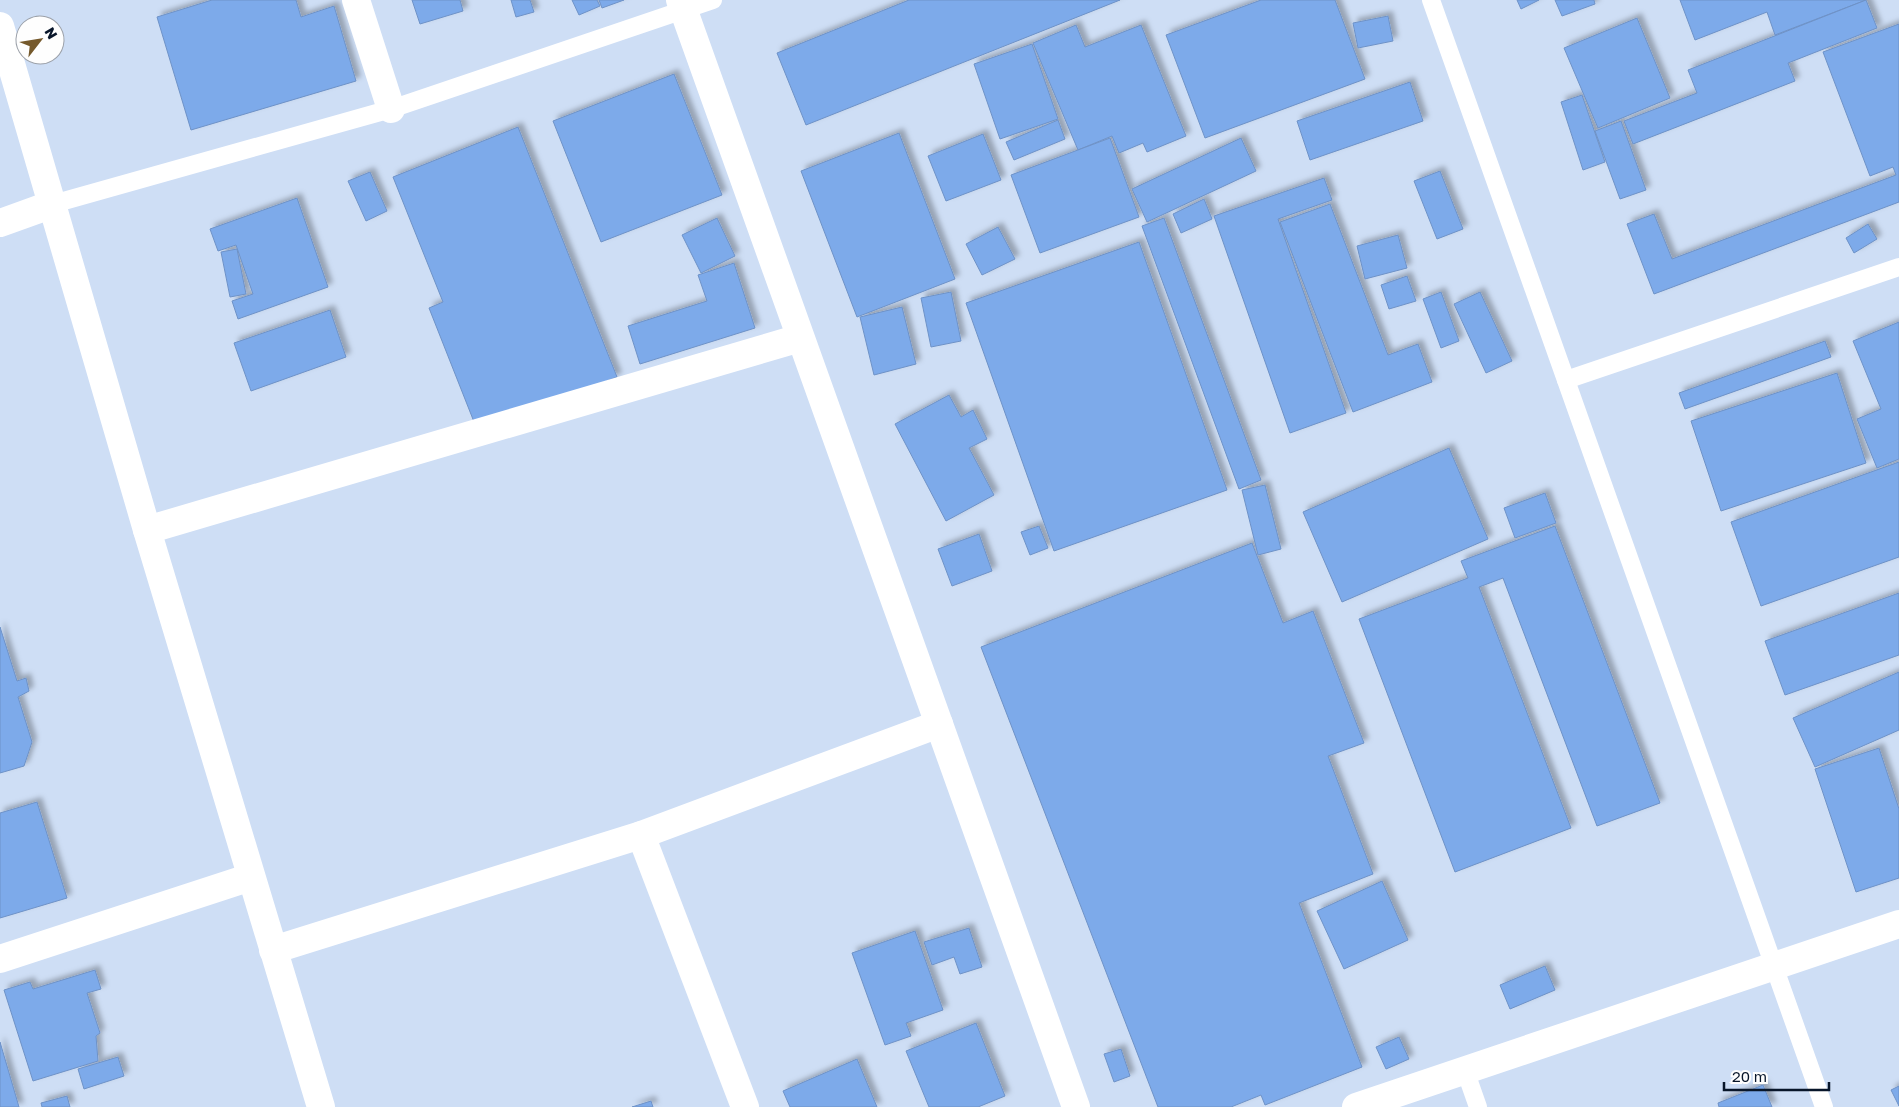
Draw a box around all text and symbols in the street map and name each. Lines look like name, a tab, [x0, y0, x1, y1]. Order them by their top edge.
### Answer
north arrow	[15, 15, 65, 65]
text: N	[42, 24, 62, 42]
scale bar	[1724, 1060, 1829, 1092]
text: 20 m	[1732, 1067, 1767, 1085]

